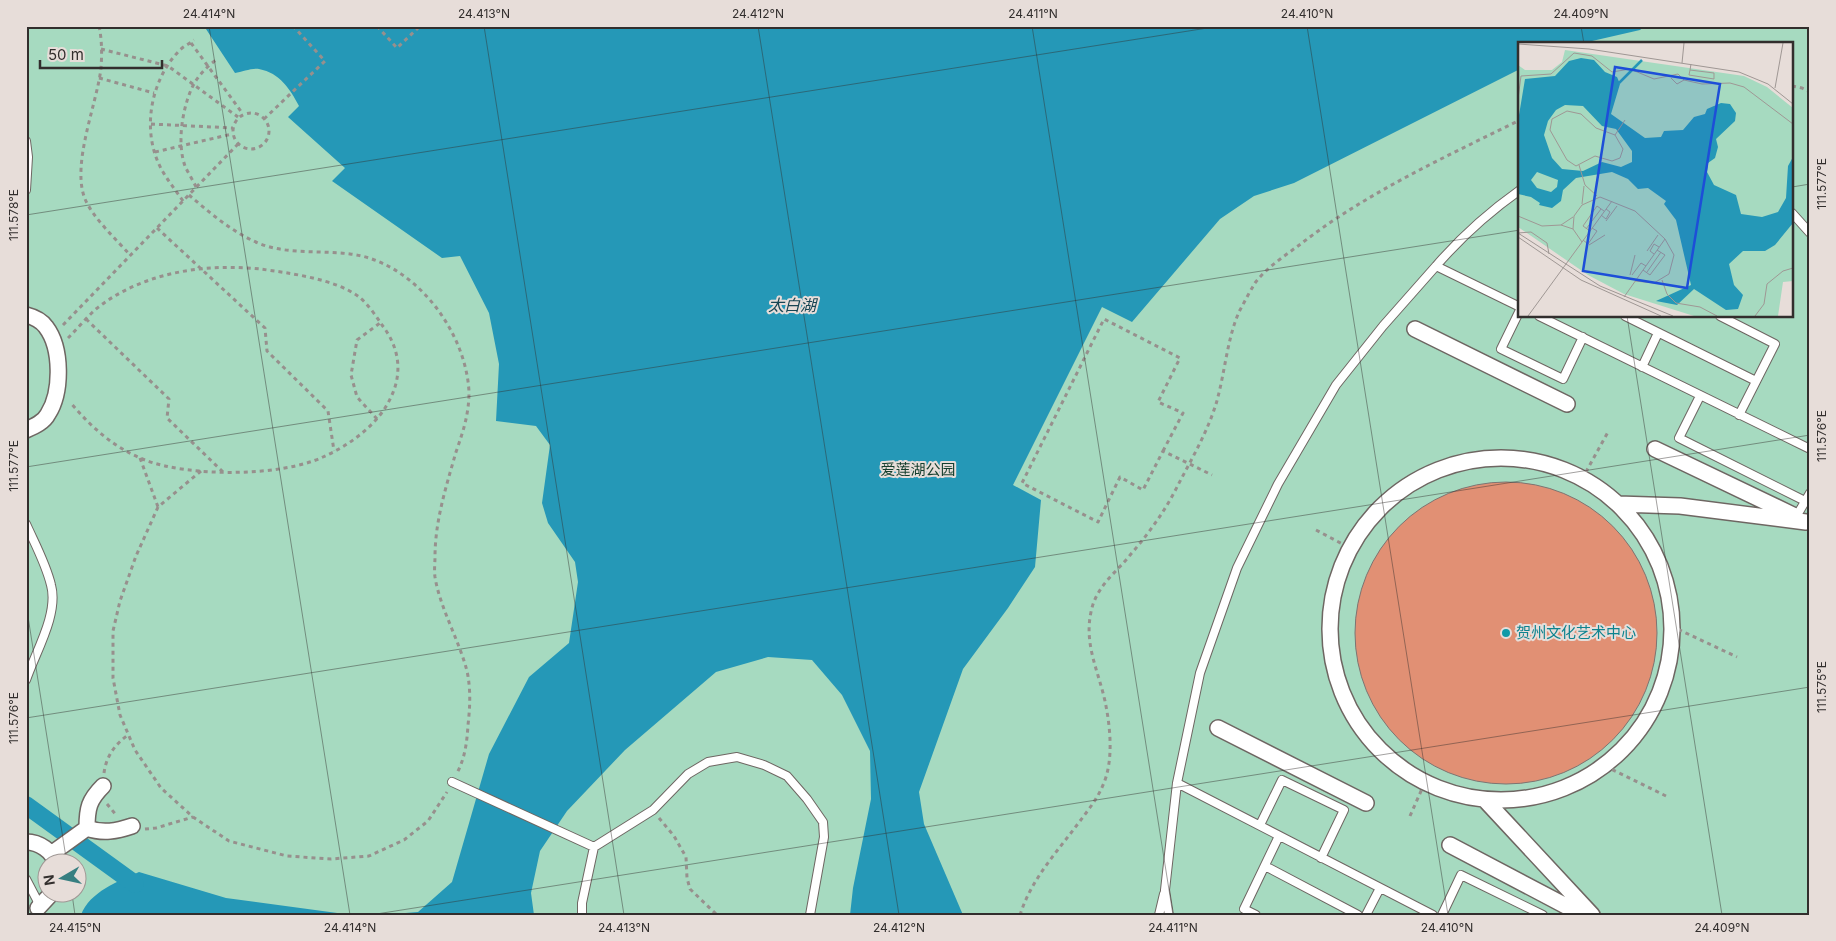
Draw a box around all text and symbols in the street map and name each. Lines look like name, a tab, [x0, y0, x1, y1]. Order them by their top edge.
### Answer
text: 24.414°N	[183, 6, 235, 21]
text: 24.413°N	[458, 6, 510, 21]
text: 24.412°N	[732, 6, 784, 21]
text: 24.411°N	[1008, 6, 1058, 21]
text: 24.410°N	[1281, 6, 1333, 21]
text: 24.409°N	[1553, 6, 1609, 21]
scale bar	[40, 38, 162, 70]
inset map	[1518, 42, 1794, 318]
text: 50 m	[48, 45, 84, 64]
text: 111.577°E	[1814, 158, 1829, 210]
text: 111.578°E	[6, 189, 21, 241]
water label: 太白湖	[768, 295, 819, 315]
text: 111.576°E	[1814, 410, 1829, 462]
text: 111.577°E	[6, 440, 21, 492]
park label: 爱莲湖公园	[880, 460, 956, 479]
place label: 贺州文化艺术中心	[1516, 623, 1636, 642]
marker: 贺州文化艺术中心	[1500, 627, 1512, 639]
text: 111.575°E	[1814, 661, 1829, 713]
text: 111.576°E	[6, 692, 21, 744]
north arrow	[38, 854, 88, 904]
text: N	[39, 874, 58, 887]
text: 24.415°N	[49, 920, 101, 935]
text: 24.414°N	[324, 920, 376, 935]
text: 24.413°N	[598, 920, 650, 935]
text: 24.412°N	[873, 920, 925, 935]
text: 24.411°N	[1148, 920, 1198, 935]
text: 24.410°N	[1421, 920, 1473, 935]
text: 24.409°N	[1694, 920, 1750, 935]

